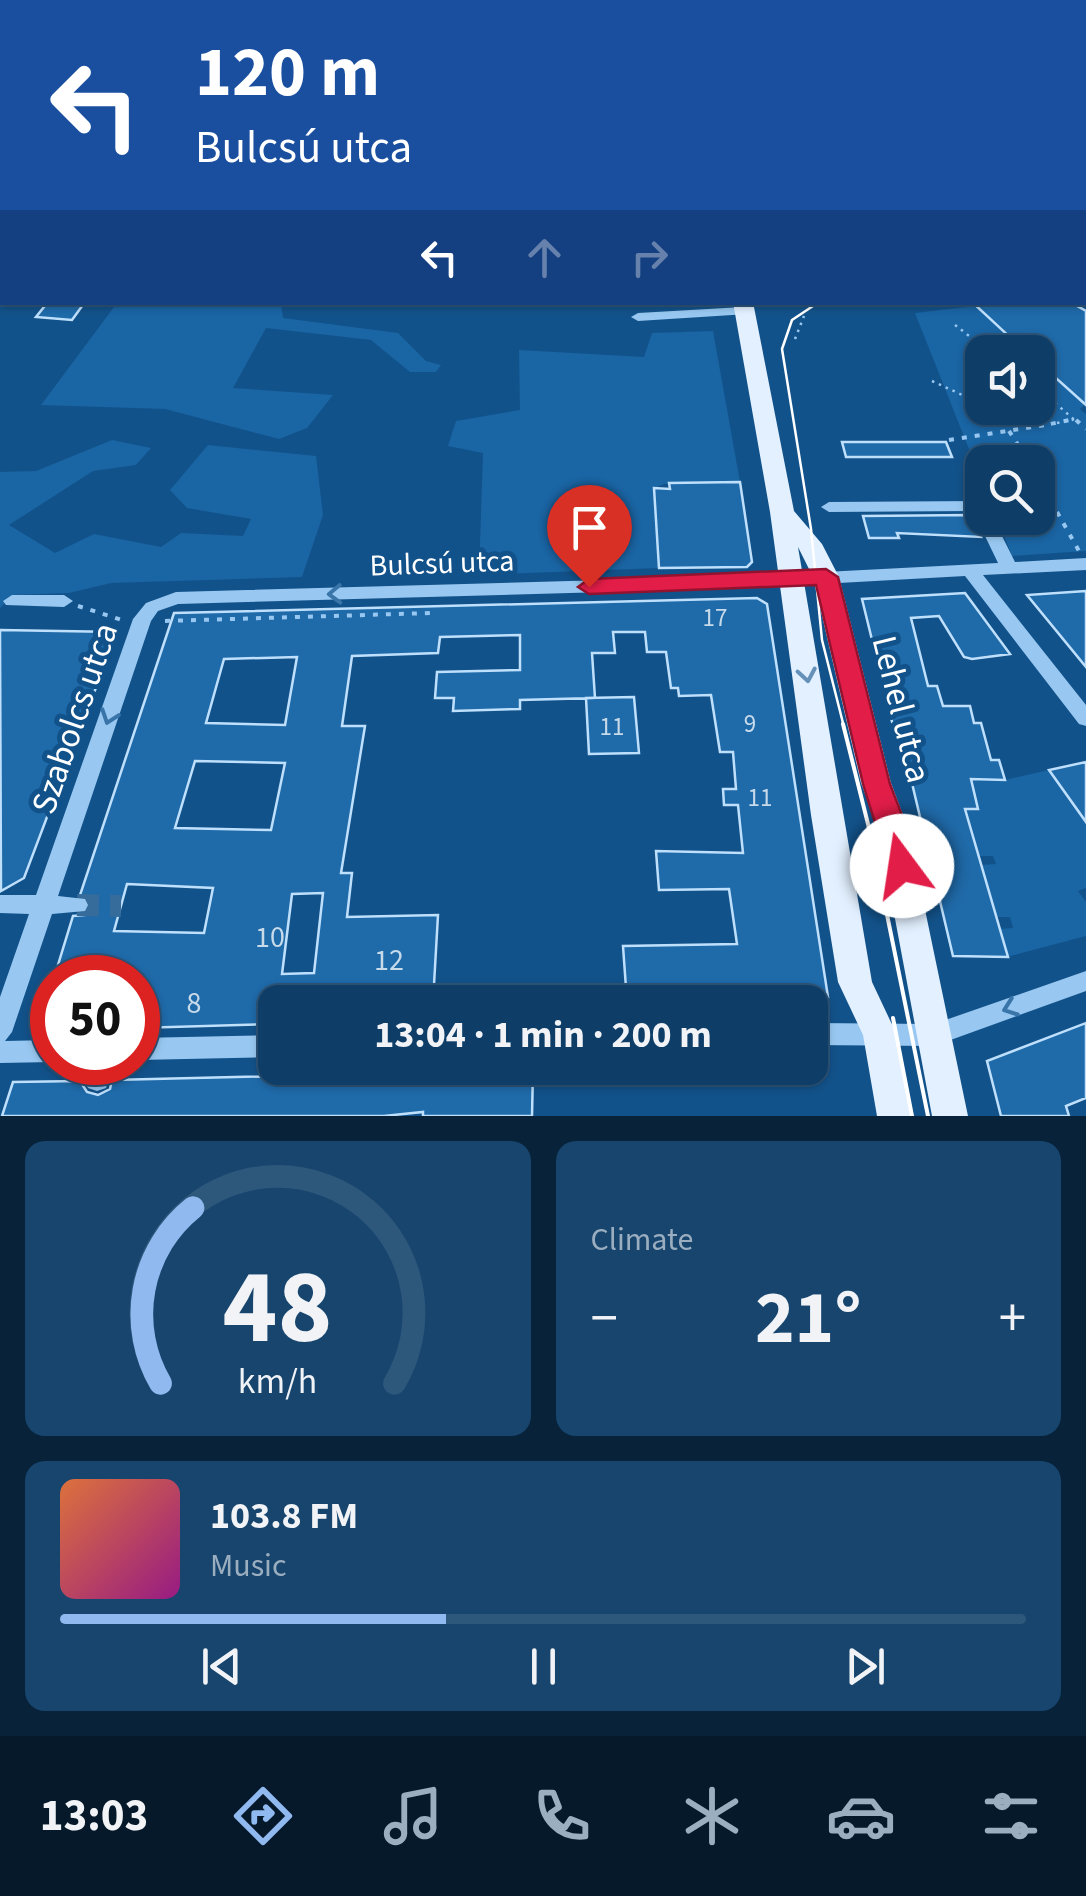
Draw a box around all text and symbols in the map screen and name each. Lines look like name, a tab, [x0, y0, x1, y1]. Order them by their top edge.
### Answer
text: 120 m	[195, 23, 380, 123]
icon: left	[30, 40, 160, 170]
text: Bulcsú utca	[195, 116, 412, 180]
icon: left	[412, 230, 467, 285]
icon: ahead	[517, 230, 572, 285]
icon: right	[622, 230, 677, 285]
map controls	[965, 335, 1055, 535]
button: sound	[965, 335, 1055, 425]
button: search	[965, 445, 1055, 535]
pin	[547, 485, 632, 588]
icon: arrive	[562, 500, 617, 555]
street label: Bulcsú utca	[369, 539, 515, 588]
one-way arrow	[326, 583, 342, 604]
house number: 17	[703, 600, 727, 636]
street label: Szabolcs utca	[19, 616, 131, 821]
street label: Lehel utca	[859, 630, 943, 788]
one-way arrow	[796, 667, 817, 683]
house number: 9	[744, 706, 756, 742]
one-way arrow	[100, 708, 120, 725]
house number: 11	[600, 709, 624, 745]
house number: 11	[748, 780, 772, 816]
position arrow	[850, 814, 954, 918]
house number: 10	[255, 916, 285, 959]
house number: 12	[374, 939, 404, 982]
speed limit sign: 50	[30, 955, 160, 1085]
house number: 8	[187, 982, 201, 1025]
one-way arrow	[1002, 996, 1020, 1016]
text: 13:04 · 1 min · 200 m	[374, 1008, 712, 1062]
text: Climate	[591, 1217, 693, 1263]
text: 48	[223, 1235, 333, 1383]
text: 21°	[755, 1265, 862, 1372]
text: −	[591, 1280, 618, 1358]
text: +	[999, 1280, 1026, 1358]
text: km/h	[238, 1356, 317, 1407]
text: 103.8 FM	[210, 1489, 358, 1543]
text: Music	[210, 1543, 287, 1589]
icon: previous	[194, 1639, 249, 1694]
icon: pause	[516, 1639, 571, 1694]
icon: next	[838, 1639, 893, 1694]
icon: directions	[228, 1781, 298, 1851]
icon: music	[378, 1781, 448, 1851]
icon: phone	[527, 1781, 597, 1851]
icon: climate	[677, 1781, 747, 1851]
icon: car	[826, 1781, 896, 1851]
icon: filters	[976, 1781, 1046, 1851]
text: 13:03	[40, 1784, 148, 1848]

